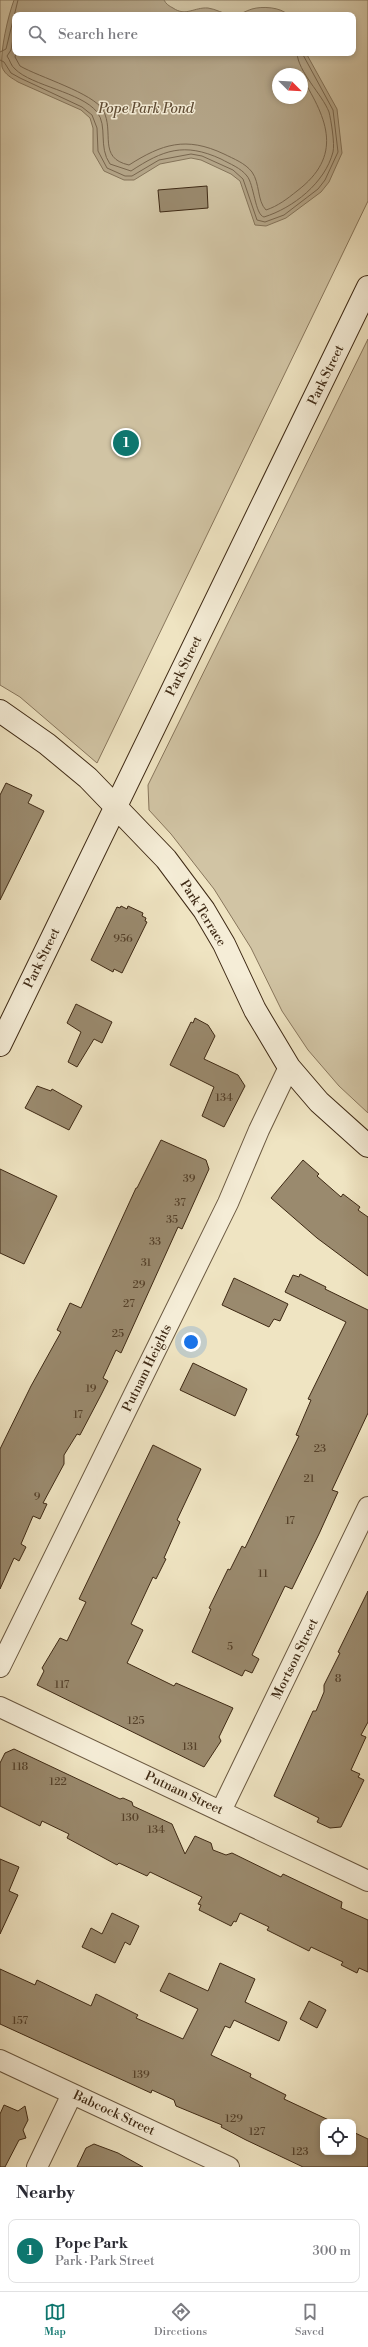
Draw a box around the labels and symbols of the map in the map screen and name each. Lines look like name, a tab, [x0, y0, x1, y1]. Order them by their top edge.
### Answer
north arrow	[272, 68, 308, 104]
water label: Pope Park Pond	[97, 100, 195, 118]
street label: Park Street	[305, 342, 348, 408]
pin: 1	[113, 428, 139, 458]
street label: Park Street	[163, 633, 206, 699]
street label: Park Terrace	[176, 877, 230, 950]
street label: Park Street	[21, 925, 64, 991]
house number: 956	[113, 932, 133, 946]
house number: 134	[215, 1091, 233, 1105]
house number: 39	[183, 1172, 196, 1186]
house number: 37	[174, 1196, 186, 1210]
house number: 35	[166, 1213, 178, 1227]
house number: 33	[149, 1235, 161, 1249]
house number: 31	[141, 1256, 152, 1270]
house number: 29	[133, 1278, 146, 1292]
house number: 27	[123, 1297, 135, 1311]
street label: Putnam Heights	[119, 1321, 175, 1414]
house number: 25	[112, 1327, 124, 1341]
your location	[181, 1332, 201, 1352]
house number: 19	[85, 1382, 97, 1396]
house number: 17	[73, 1408, 83, 1422]
house number: 23	[314, 1442, 326, 1456]
house number: 21	[303, 1472, 315, 1486]
house number: 9	[34, 1490, 41, 1504]
house number: 17	[285, 1514, 295, 1528]
house number: 11	[258, 1567, 268, 1581]
street label: Mortson Street	[268, 1616, 322, 1702]
house number: 5	[227, 1640, 233, 1654]
house number: 8	[335, 1672, 342, 1686]
house number: 117	[55, 1678, 70, 1692]
house number: 125	[127, 1714, 145, 1728]
house number: 131	[182, 1740, 198, 1754]
house number: 118	[12, 1760, 28, 1774]
street label: Putnam Street	[142, 1768, 226, 1818]
house number: 122	[49, 1775, 67, 1789]
house number: 130	[121, 1811, 139, 1825]
house number: 134	[147, 1823, 165, 1837]
house number: 157	[12, 2014, 28, 2028]
house number: 139	[132, 2068, 150, 2082]
street label: Babcock Street	[70, 2087, 158, 2139]
house number: 129	[225, 2112, 243, 2126]
house number: 127	[249, 2125, 266, 2139]
house number: 123	[291, 2145, 309, 2159]

